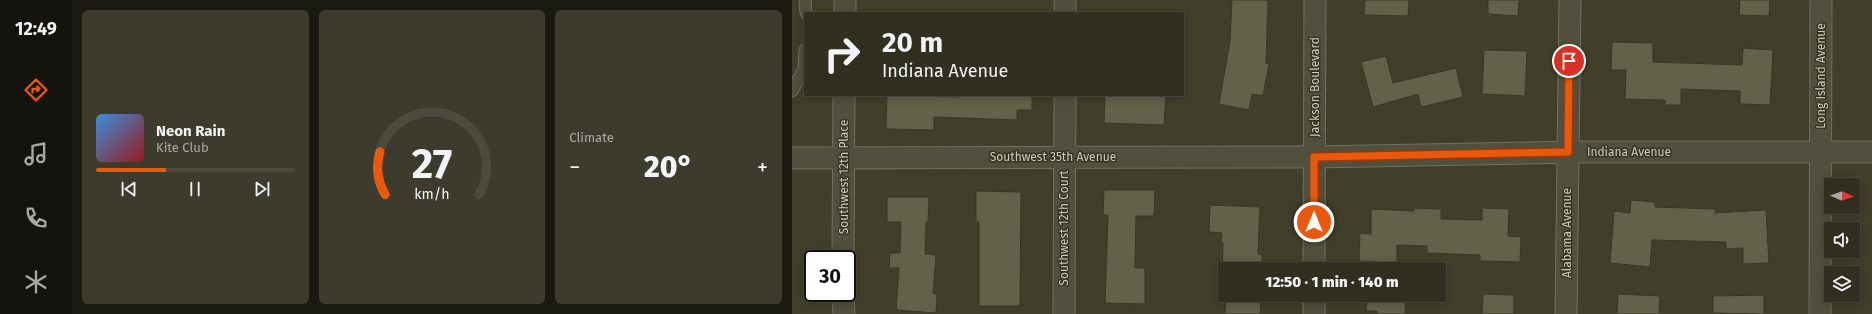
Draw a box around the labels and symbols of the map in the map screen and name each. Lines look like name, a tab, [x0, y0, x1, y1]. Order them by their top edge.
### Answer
street label: Long Island Avenue	[1814, 23, 1828, 129]
street label: Jackson Boulevard	[1308, 37, 1322, 137]
pin	[1552, 44, 1586, 78]
street label: Southwest 12th Place	[837, 120, 851, 234]
street label: Indiana Avenue	[1587, 145, 1671, 159]
street label: Southwest 35th Avenue	[990, 150, 1116, 164]
street label: Southwest 12th Court	[1057, 170, 1071, 286]
north arrow	[1824, 178, 1860, 214]
street label: Alabama Avenue	[1560, 188, 1574, 278]
position arrow	[1293, 201, 1335, 243]
speed limit sign: 30	[804, 250, 856, 302]

